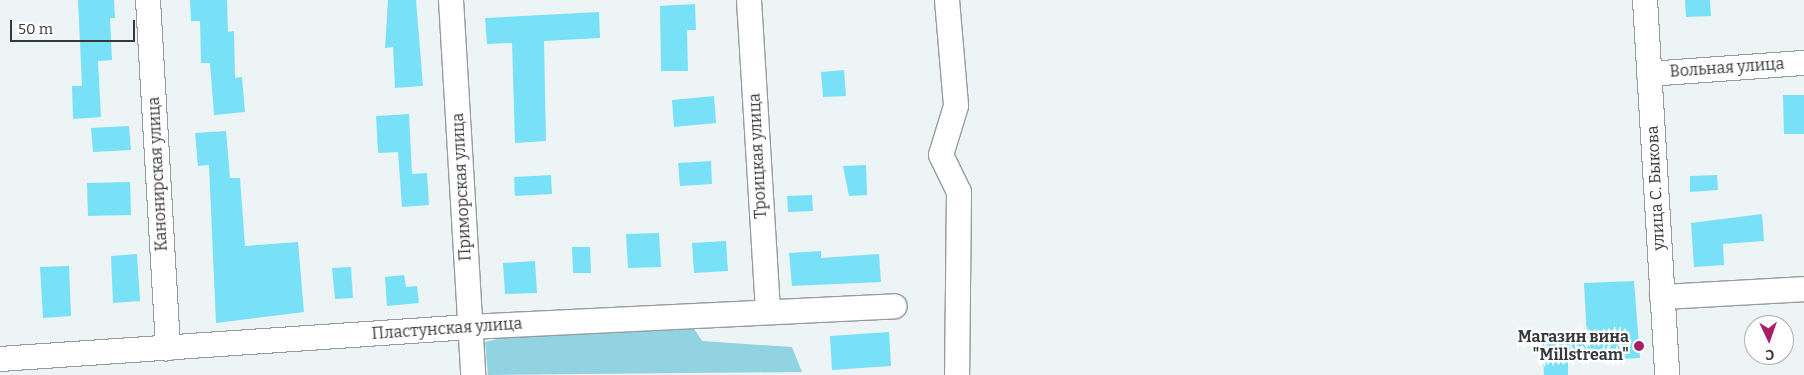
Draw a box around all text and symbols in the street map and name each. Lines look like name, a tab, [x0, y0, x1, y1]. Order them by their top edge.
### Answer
scale bar	[12, 10, 138, 42]
text: 50 m	[18, 20, 53, 38]
street label: Вольная улица	[1669, 54, 1785, 82]
street label: Троицкая улица	[745, 93, 771, 219]
street label: Канонирская улица	[144, 96, 172, 252]
street label: Приморская улица	[449, 112, 475, 262]
street label: улица С. Быкова	[1643, 125, 1669, 251]
street label: Пластунская улица	[371, 314, 523, 344]
north arrow	[1744, 315, 1794, 365]
place label: Магазин вина "Millstream"	[1518, 327, 1629, 365]
marker: Магазин вина "Millstream"	[1633, 340, 1645, 352]
text: С	[1765, 346, 1775, 363]

